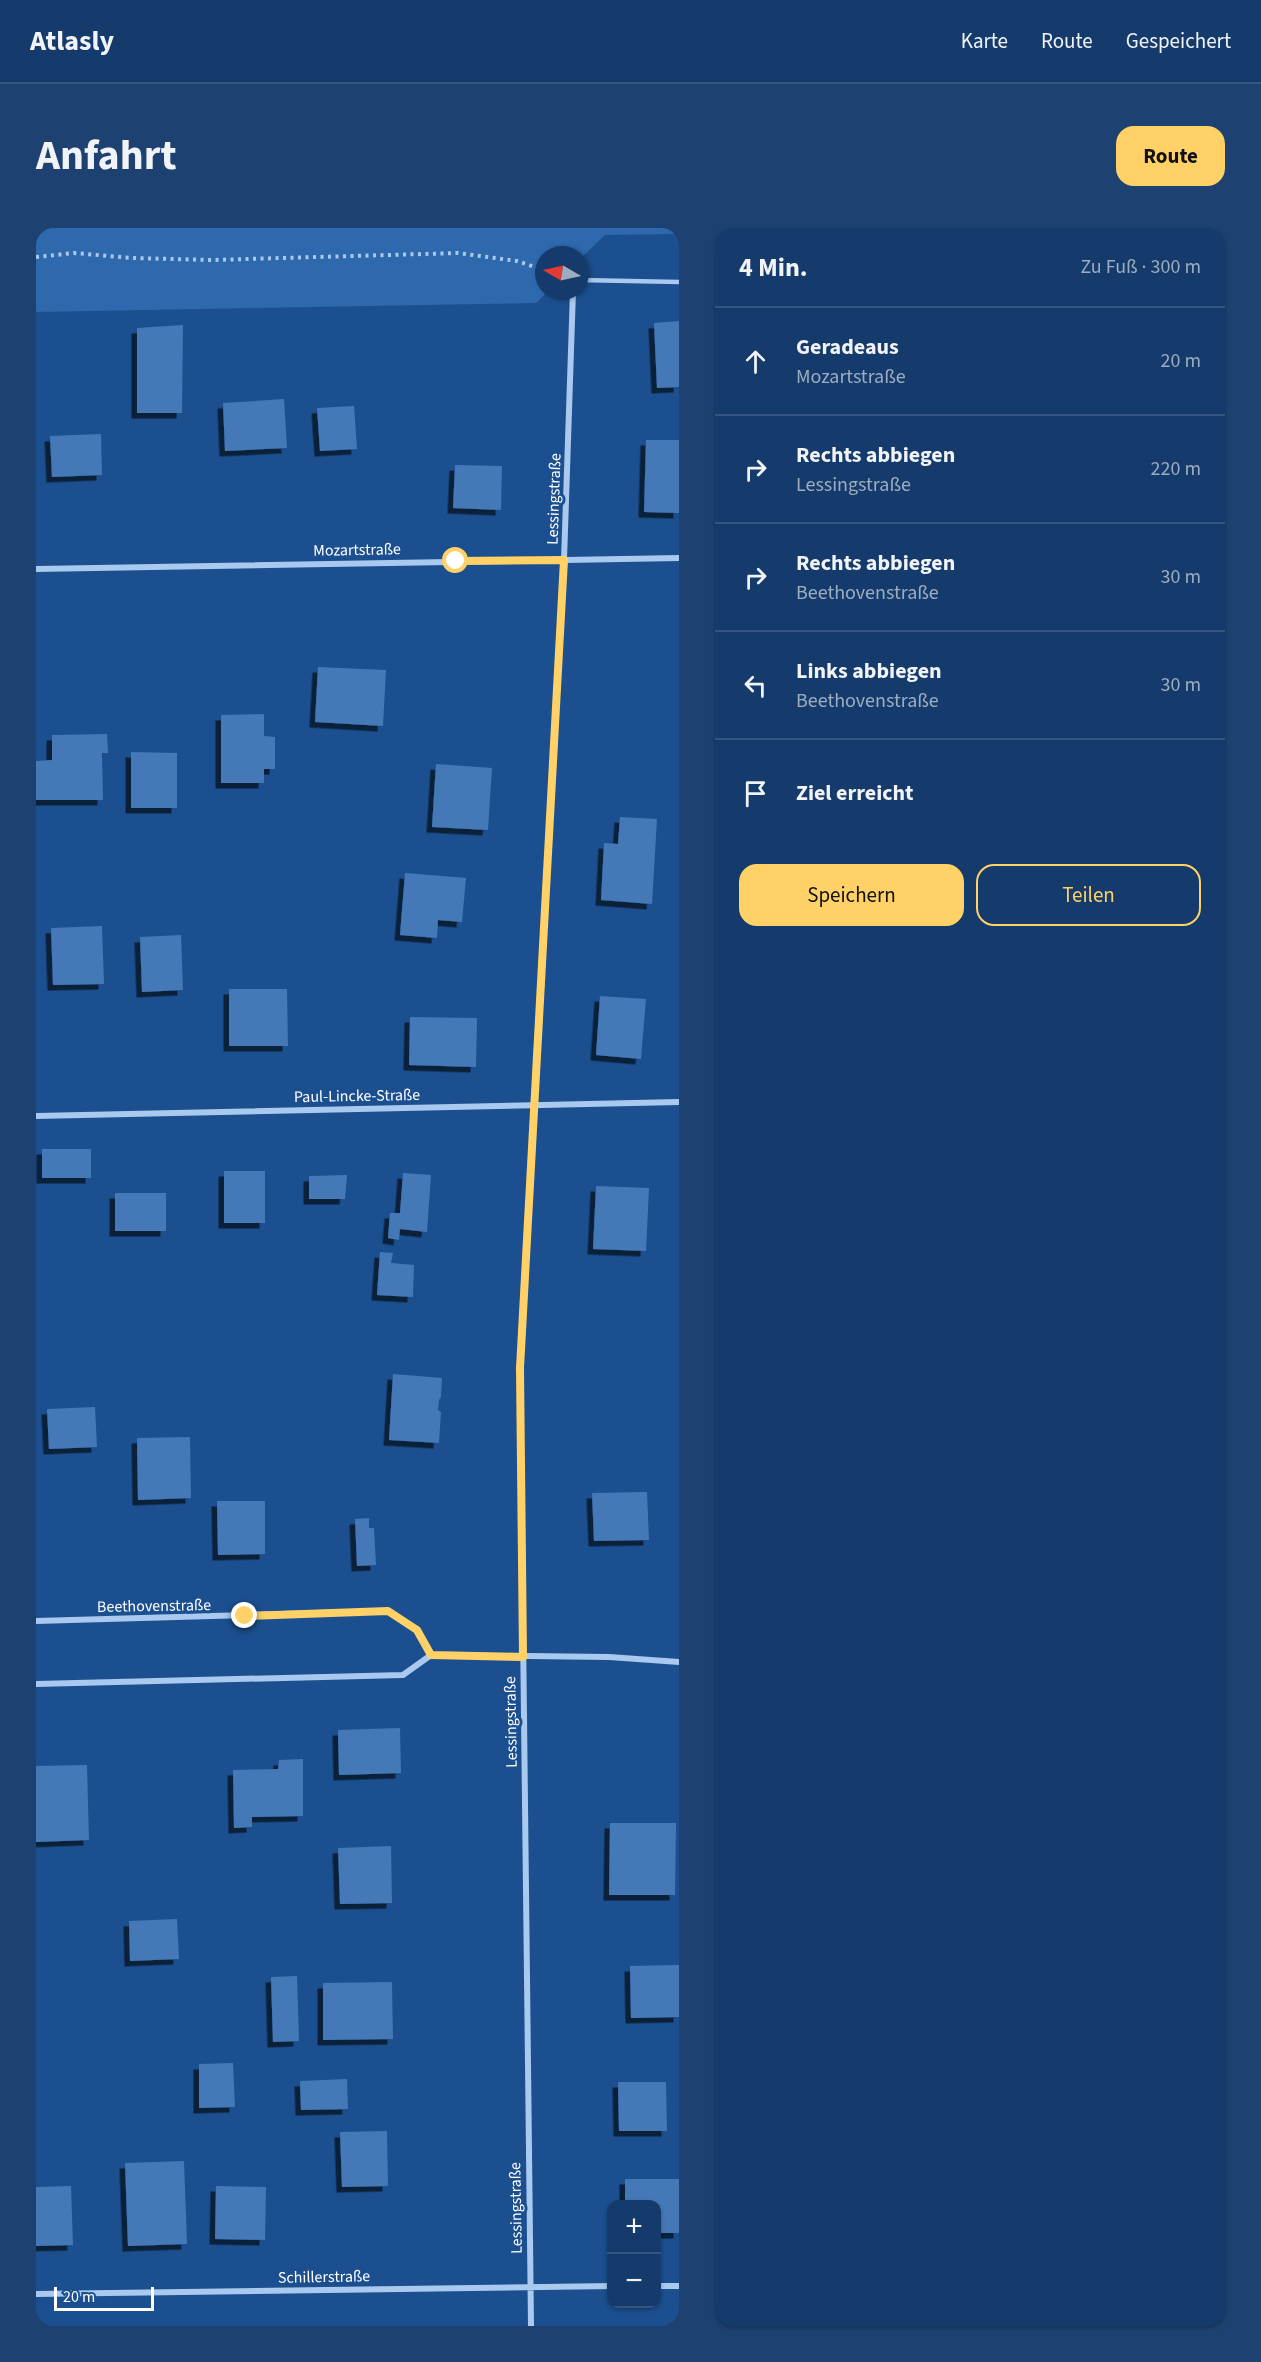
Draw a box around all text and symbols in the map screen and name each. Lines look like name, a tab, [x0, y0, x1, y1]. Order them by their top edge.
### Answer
text: Atlasly	[30, 21, 114, 61]
text: Karte	[961, 26, 1008, 56]
text: Route	[1041, 26, 1093, 56]
text: Gespeichert	[1126, 26, 1231, 56]
text: Anfahrt	[36, 126, 177, 186]
button: Route	[1116, 126, 1225, 186]
north arrow	[535, 246, 589, 300]
text: 4 Min.	[739, 249, 808, 286]
text: Zu Fuß · 300 m	[1080, 253, 1201, 281]
text: Geradeaus	[796, 331, 899, 363]
icon: ahead	[739, 345, 772, 378]
text: 20 m	[1161, 347, 1201, 375]
text: Mozartstraße	[796, 363, 906, 391]
text: Rechts abbiegen	[796, 439, 955, 471]
street label: Lessingstraße	[541, 453, 567, 545]
icon: right	[739, 453, 772, 486]
text: 220 m	[1151, 455, 1201, 483]
text: Lessingstraße	[796, 471, 911, 499]
street label: Mozartstraße	[313, 538, 401, 562]
route start	[442, 547, 468, 573]
text: Rechts abbiegen	[796, 547, 955, 579]
icon: right	[739, 561, 772, 594]
text: 30 m	[1161, 563, 1201, 591]
text: Beethovenstraße	[796, 579, 939, 607]
text: Links abbiegen	[796, 655, 942, 687]
icon: left	[739, 669, 772, 702]
text: 30 m	[1161, 671, 1201, 699]
text: Beethovenstraße	[796, 687, 939, 715]
icon: arrive	[739, 777, 772, 810]
text: Ziel erreicht	[796, 777, 914, 809]
button: Speichern	[739, 864, 964, 926]
button: Teilen	[976, 864, 1201, 926]
street label: Paul-Lincke-Straße	[294, 1084, 420, 1108]
street label: Beethovenstraße	[97, 1594, 211, 1618]
route end	[231, 1602, 257, 1628]
street label: Lessingstraße	[499, 1676, 523, 1768]
street label: Lessingstraße	[504, 2162, 528, 2254]
map controls	[607, 2200, 661, 2308]
button: +	[607, 2200, 661, 2254]
button: −	[607, 2254, 661, 2308]
street label: Schillerstraße	[278, 2265, 370, 2289]
scale bar	[54, 2284, 154, 2312]
text: 20 m	[63, 2286, 95, 2308]

